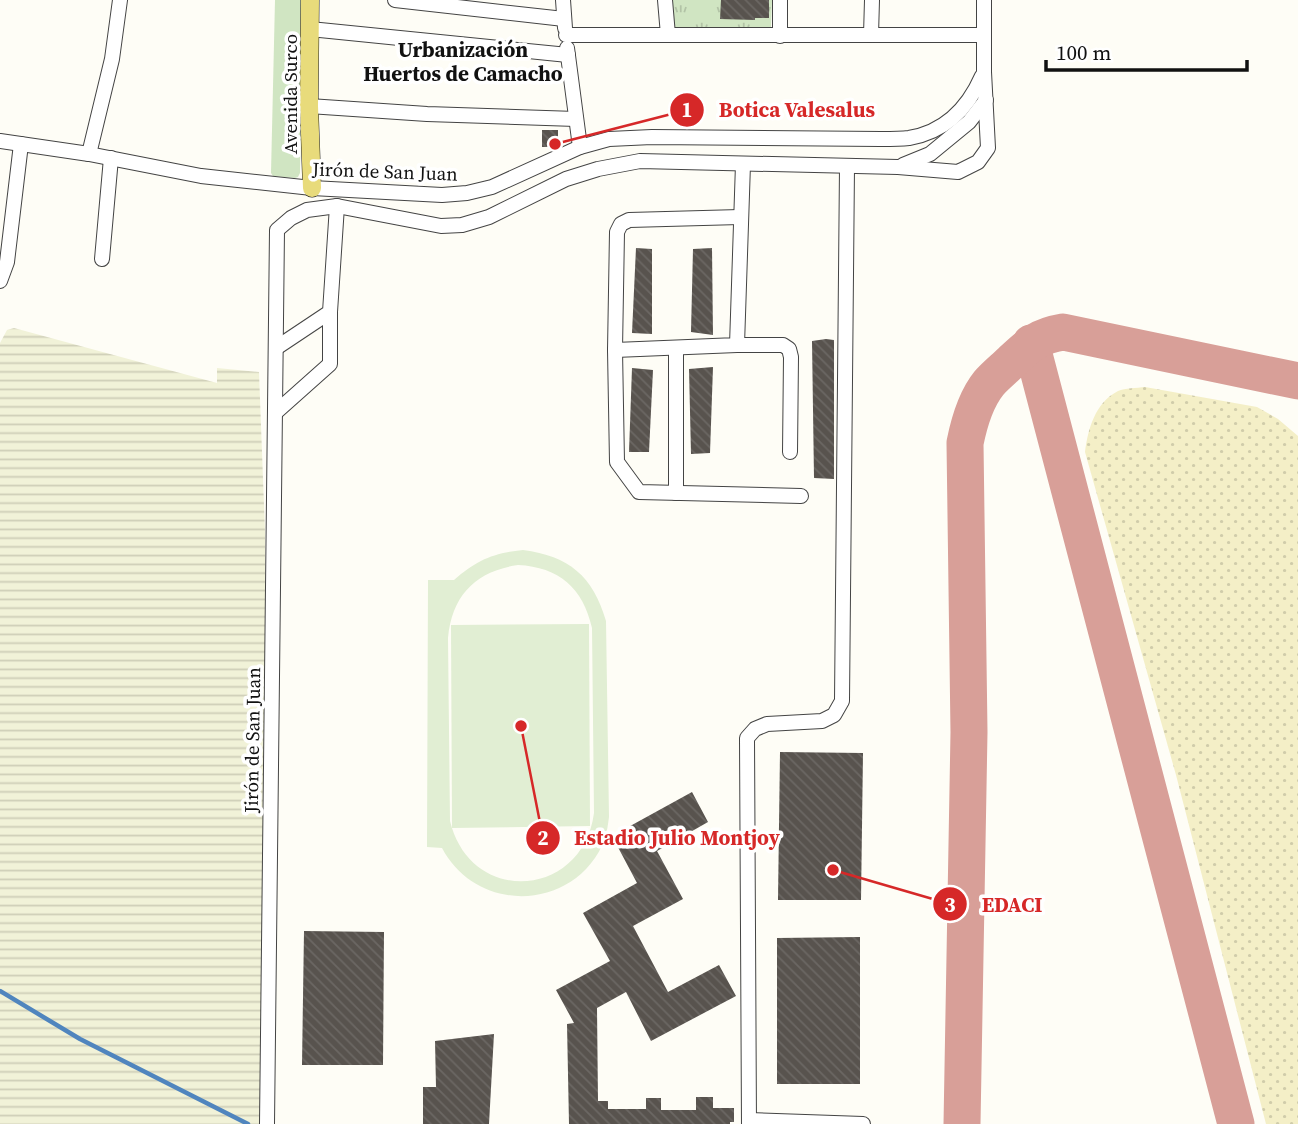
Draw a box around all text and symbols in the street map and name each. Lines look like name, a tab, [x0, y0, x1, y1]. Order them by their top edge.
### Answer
scale bar	[1046, 28, 1247, 72]
street label: Avenida Surco	[277, 34, 303, 154]
district label: Urbanización Huertos de Camacho	[363, 35, 563, 88]
text: 100 m	[1056, 38, 1111, 67]
callout: Botica Valesalus	[670, 89, 889, 131]
text: 1	[681, 95, 693, 124]
text: Botica Valesalus	[719, 95, 876, 124]
street label: Jirón de San Juan	[311, 155, 458, 187]
street label: Jirón de San Juan	[238, 667, 266, 814]
callout: Estadio Julio Montjoy	[525, 817, 794, 859]
text: 2	[537, 823, 549, 852]
text: Estadio Julio Montjoy	[574, 823, 781, 852]
callout: EDACI	[933, 883, 1056, 925]
text: 3	[944, 890, 956, 919]
text: EDACI	[982, 890, 1042, 919]

